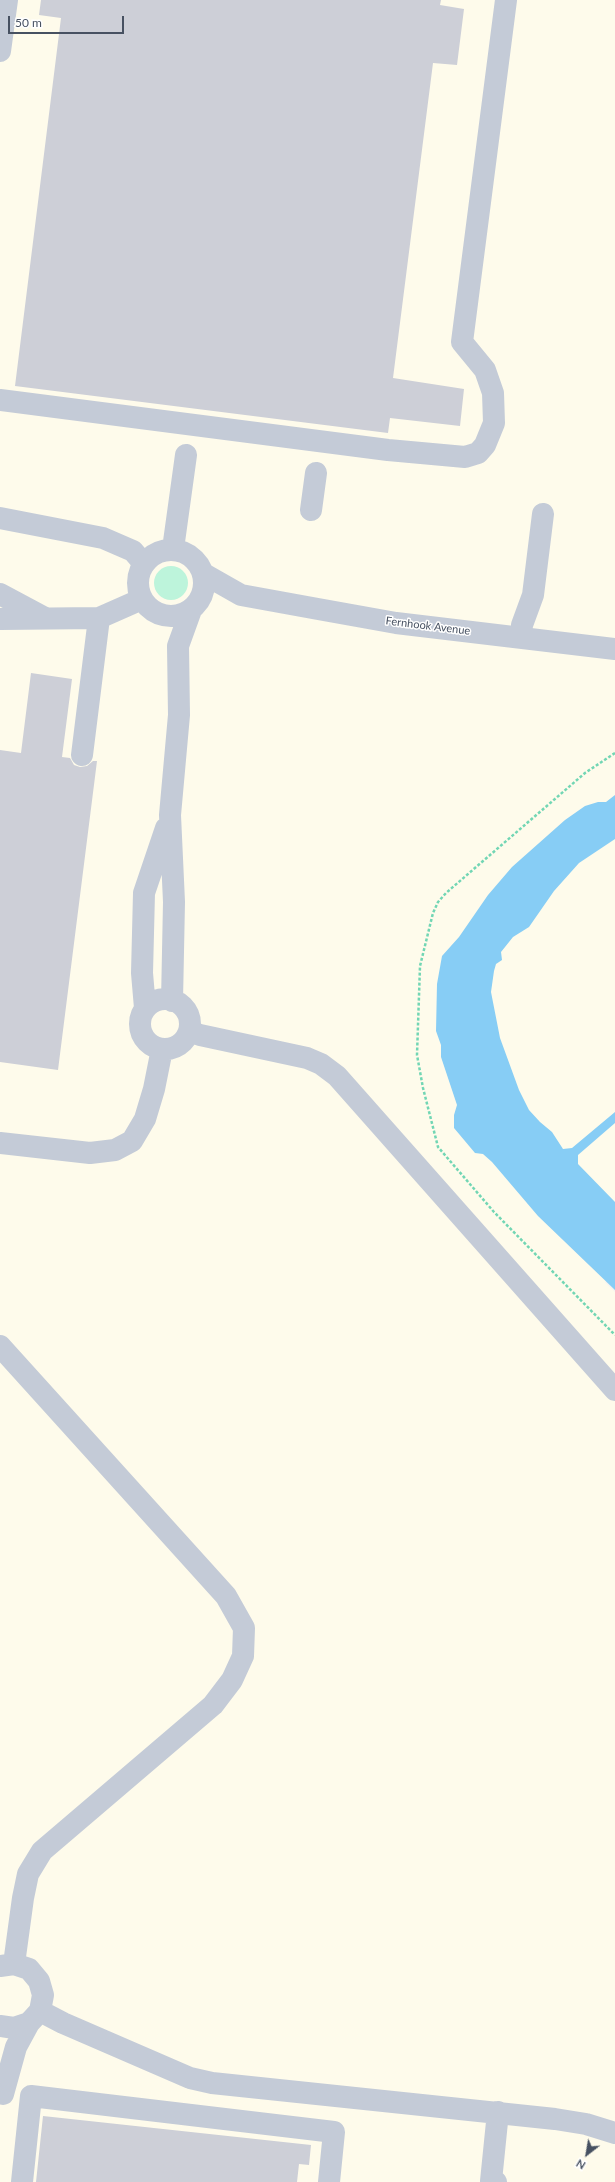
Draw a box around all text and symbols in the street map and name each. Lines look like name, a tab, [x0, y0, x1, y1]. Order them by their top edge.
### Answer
scale bar	[10, 8, 126, 34]
text: 50 m	[15, 15, 42, 30]
street label: Fernhook Avenue	[385, 614, 471, 638]
north arrow	[567, 2134, 607, 2174]
text: N	[574, 2157, 588, 2172]

